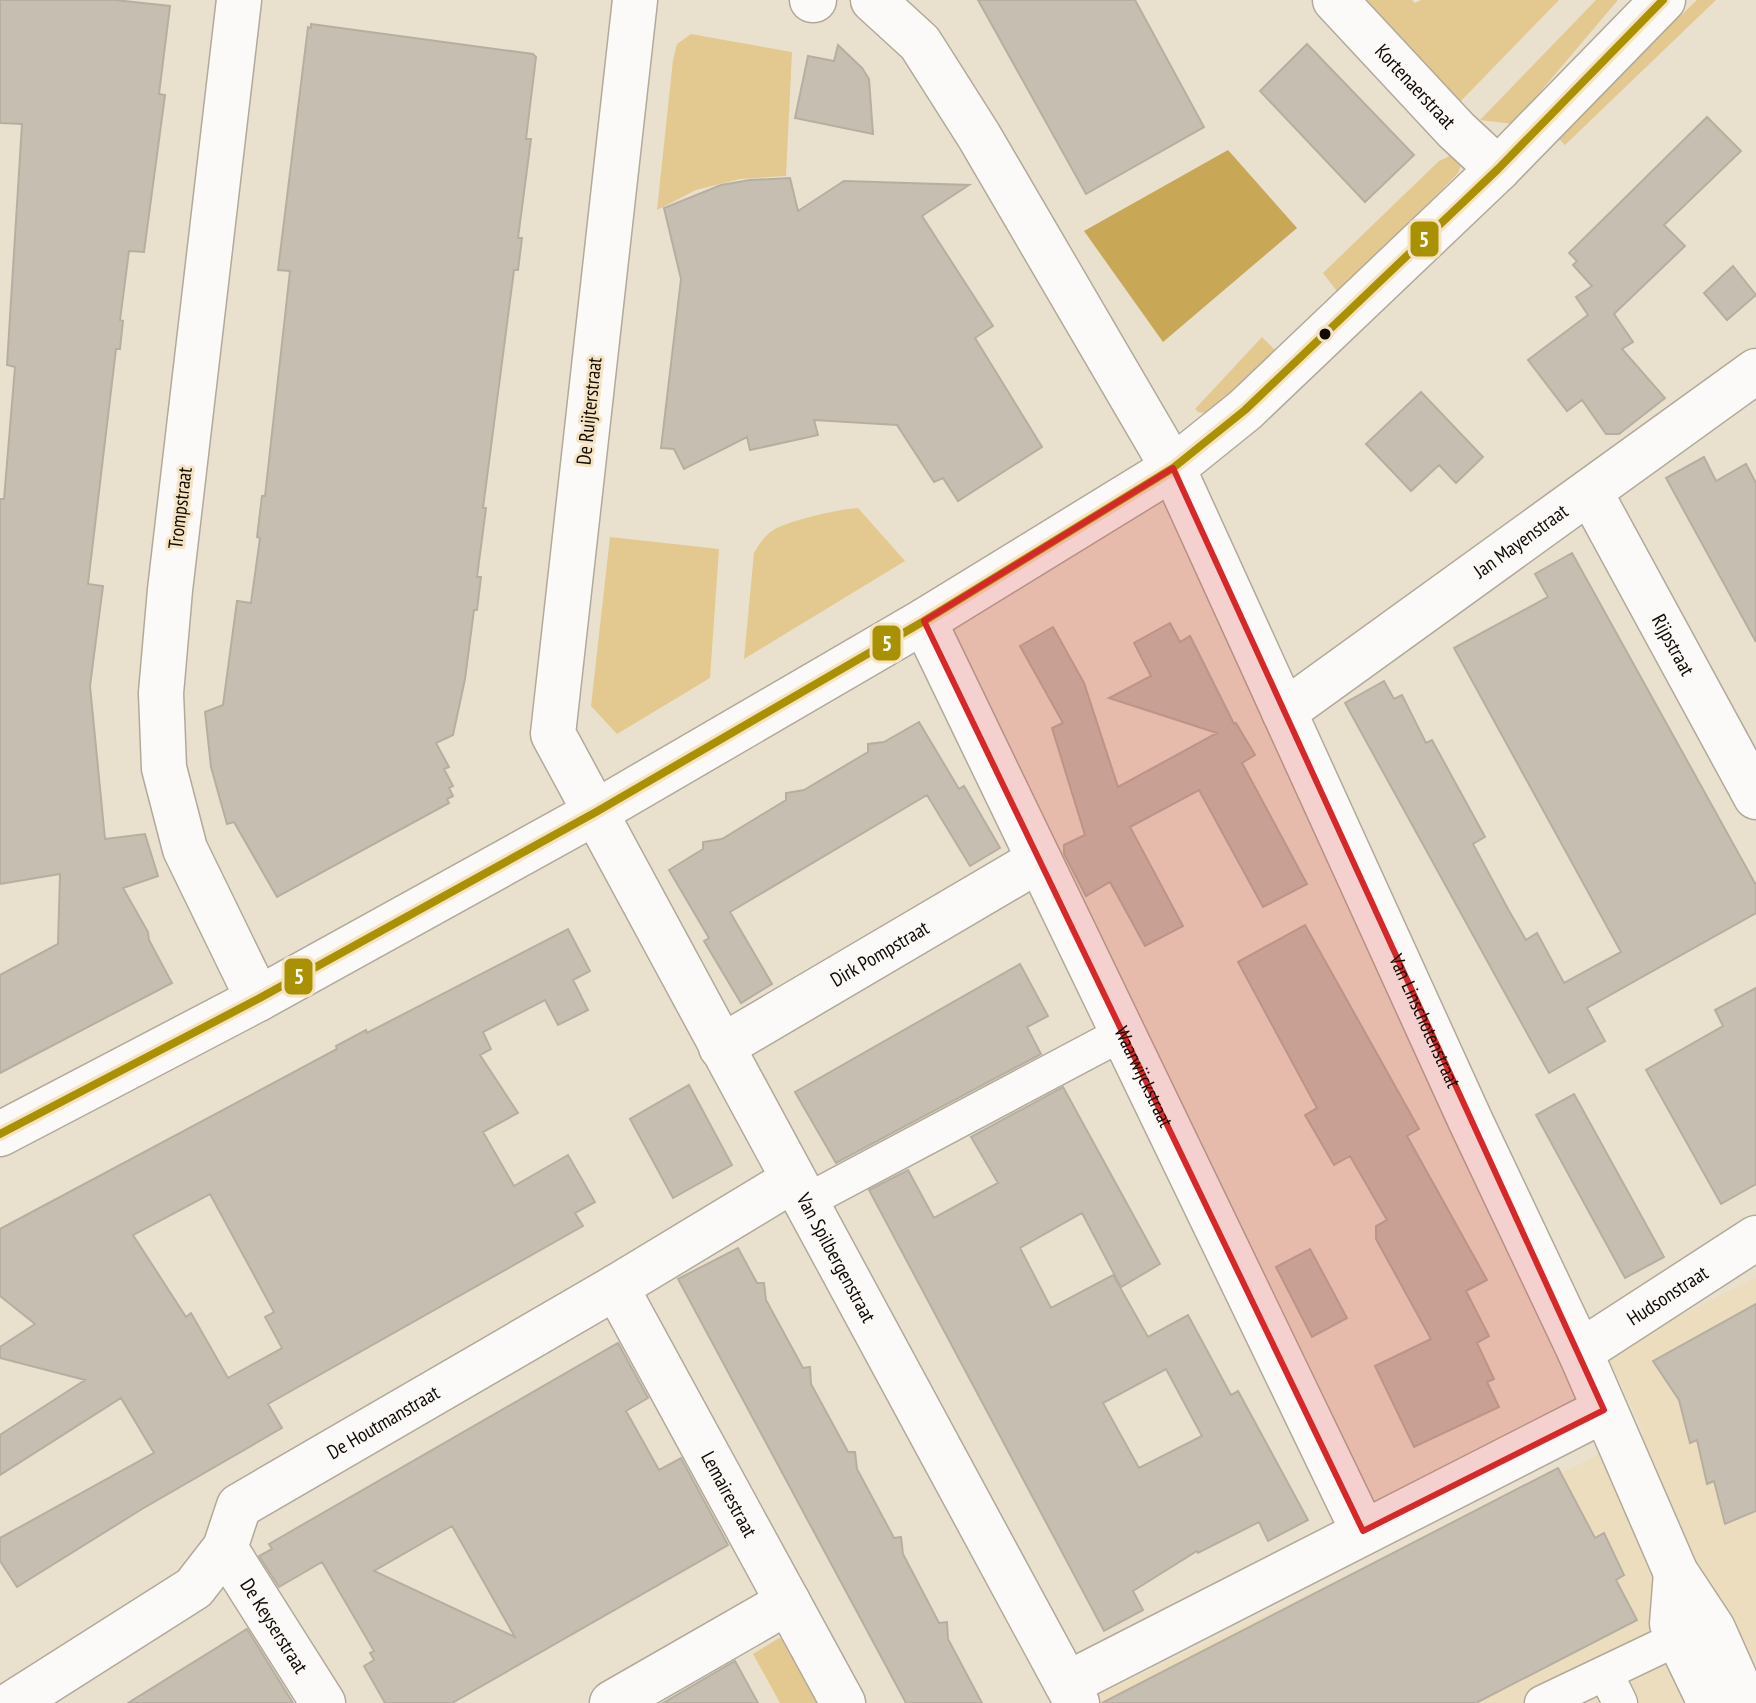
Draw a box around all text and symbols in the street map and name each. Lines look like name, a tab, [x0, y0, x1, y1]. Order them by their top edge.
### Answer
street label: Kortenaerstraat	[1369, 38, 1462, 135]
line badge: 5	[1409, 220, 1440, 258]
text: 5	[1419, 225, 1429, 253]
unlabelled marker	[1317, 326, 1333, 342]
street label: De Ruijterstraat	[570, 355, 608, 466]
street label: Trompstraat	[162, 465, 198, 550]
street label: Jan Mayenstraat	[1468, 498, 1573, 584]
street label: Rijpstraat	[1646, 610, 1701, 681]
line badge: 5	[871, 624, 902, 662]
text: 5	[882, 629, 892, 657]
street label: Dirk Pompstraat	[826, 914, 934, 993]
street label: Van Linschotenstraat	[1383, 949, 1467, 1092]
line badge: 5	[283, 957, 314, 996]
text: 5	[294, 962, 304, 990]
street label: Waarwijckstraat	[1108, 1022, 1179, 1132]
street label: Van Spilbergenstraat	[790, 1188, 882, 1327]
street label: Hudsonstraat	[1622, 1259, 1713, 1331]
street label: De Houtmanstraat	[322, 1379, 444, 1465]
street label: Lemairestraat	[695, 1447, 763, 1542]
street label: De Keyserstraat	[234, 1573, 314, 1678]

